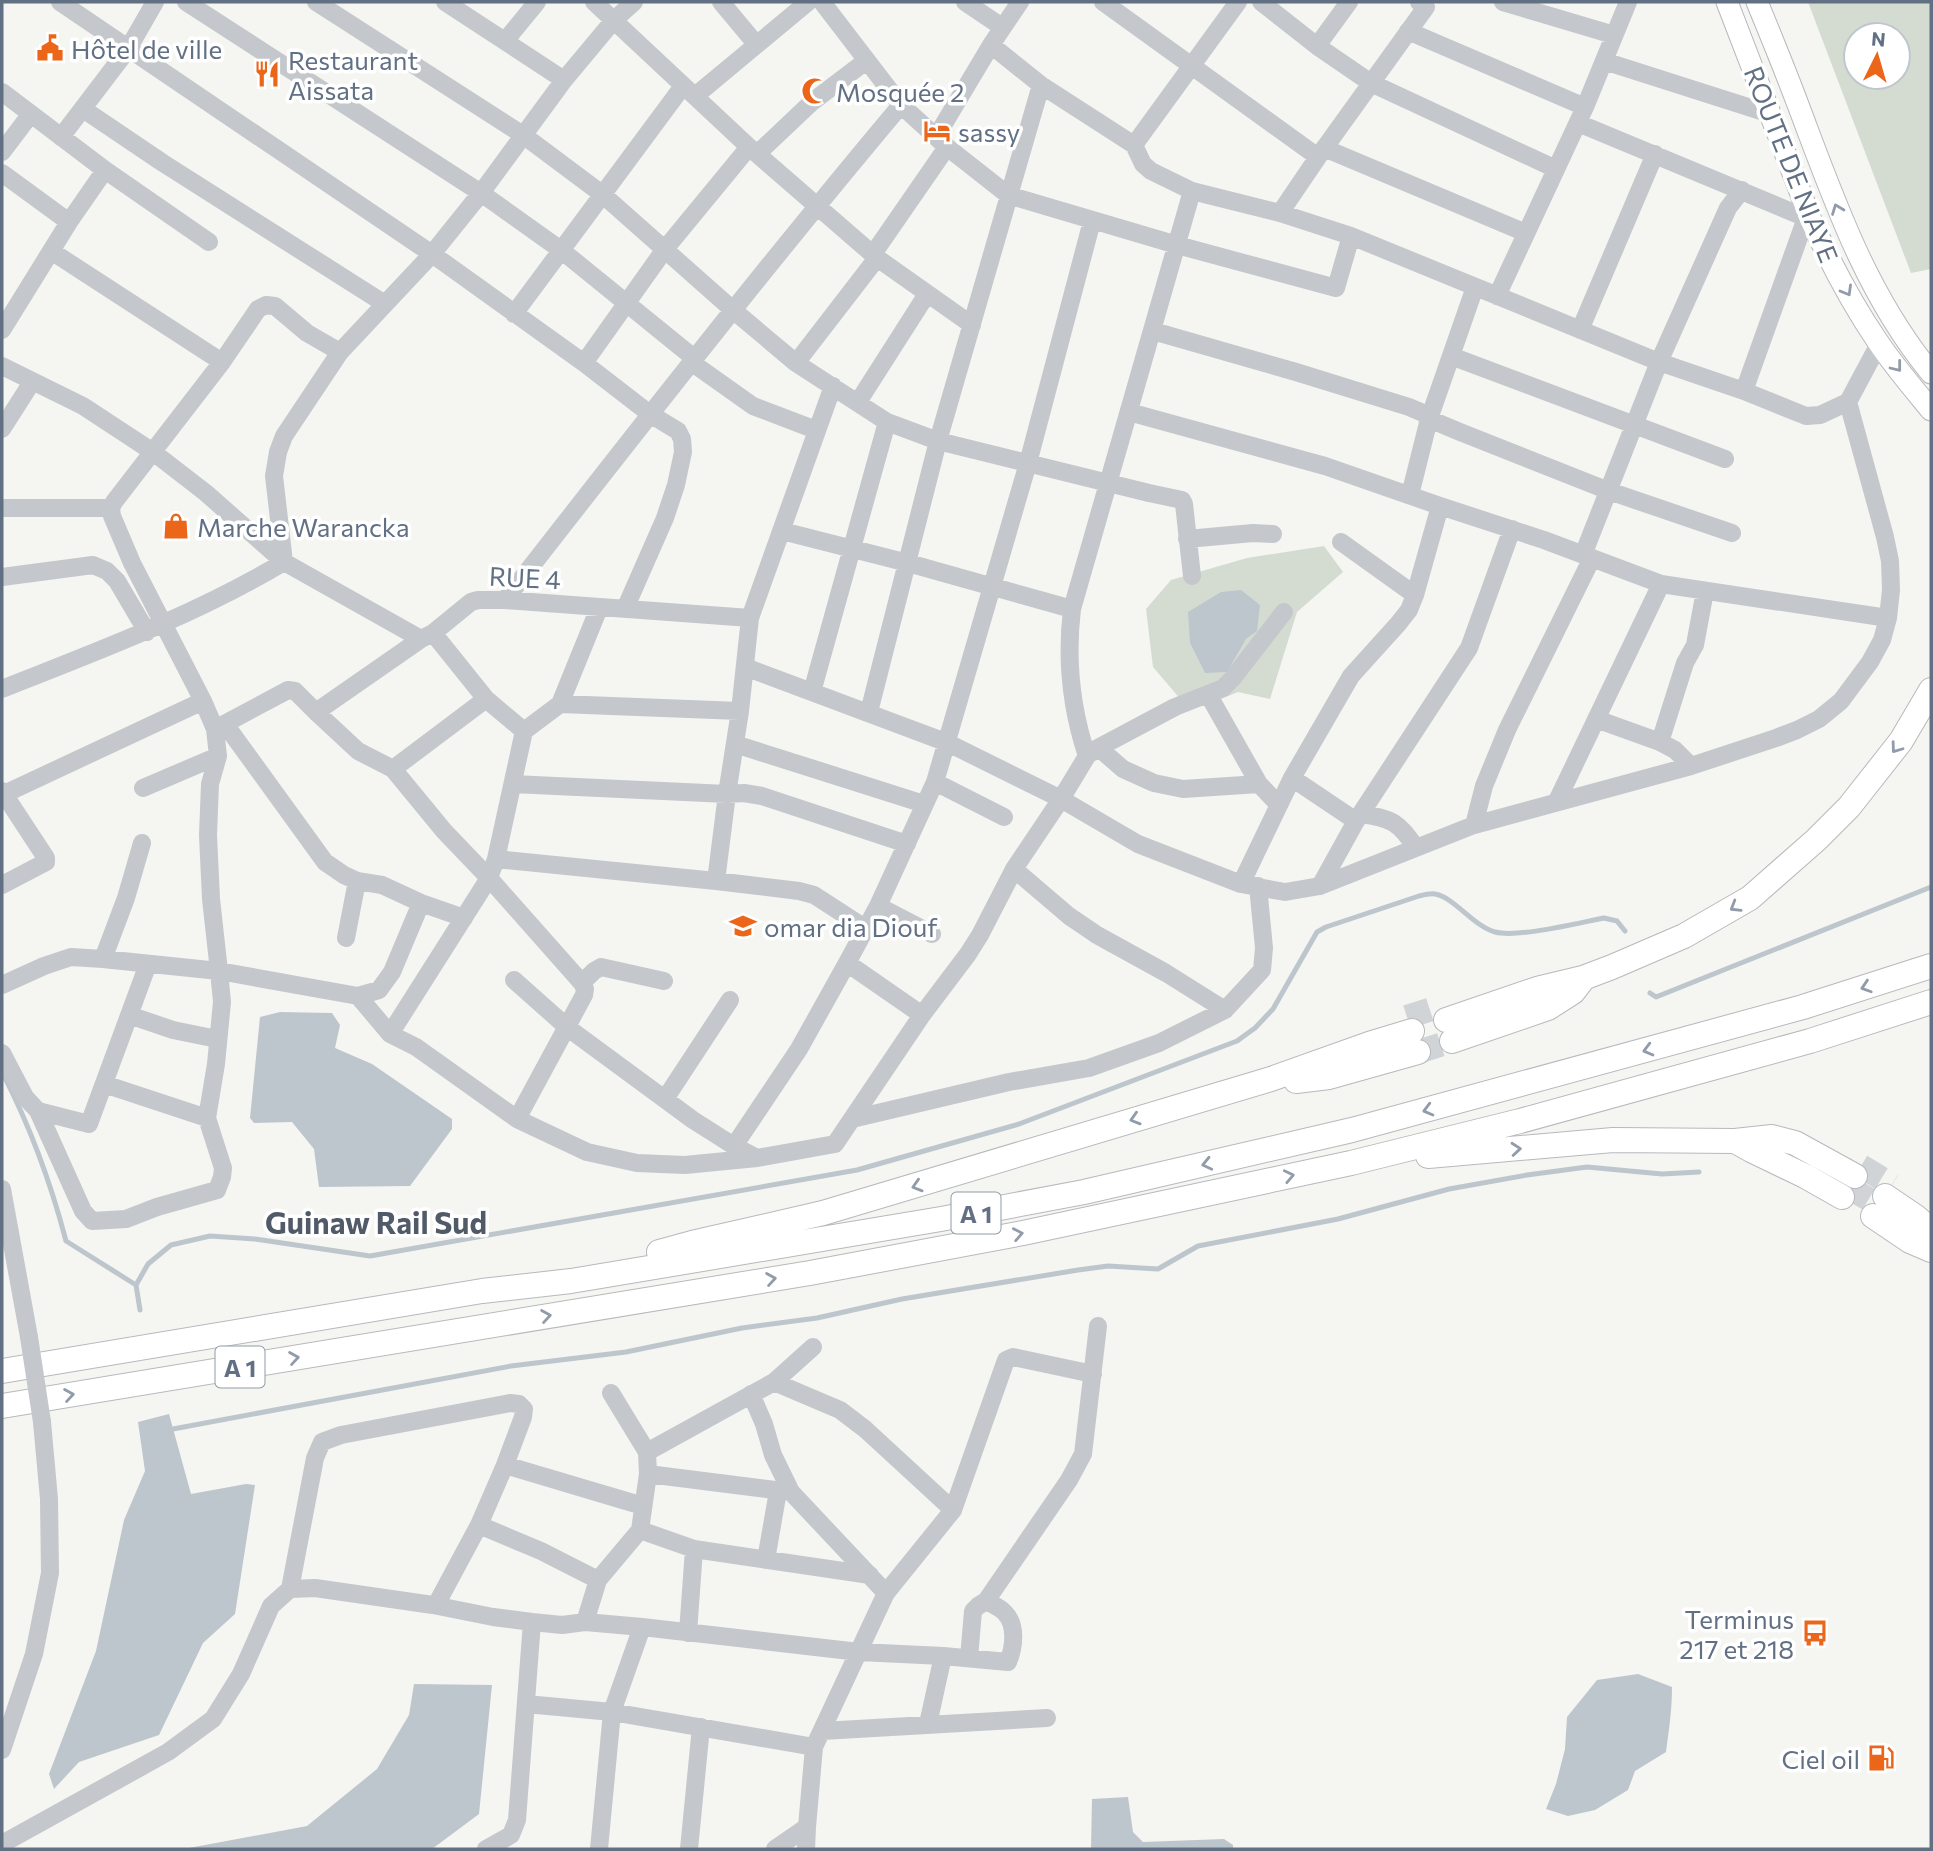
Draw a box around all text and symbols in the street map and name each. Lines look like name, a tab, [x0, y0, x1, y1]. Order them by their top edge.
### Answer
north arrow	[1842, 21, 1912, 91]
text: N	[1870, 26, 1887, 51]
public building icon: Hôtel de ville	[35, 33, 65, 63]
place label: Hôtel de ville	[71, 33, 222, 64]
place label: Restaurant Aissata	[288, 44, 418, 105]
restaurant icon: Restaurant Aissata	[252, 59, 282, 89]
street label: ROUTE DE NIAYE	[1739, 61, 1845, 267]
mosque icon: Mosquée 2	[800, 76, 830, 106]
place label: Mosquée 2	[836, 76, 964, 107]
hotel icon: sassy	[922, 116, 952, 146]
place label: sassy	[958, 116, 1020, 147]
one-way arrow	[1832, 204, 1846, 216]
one-way arrow	[1839, 283, 1852, 296]
one-way arrow	[1889, 360, 1902, 372]
shop icon: Marche Warancka	[161, 511, 191, 541]
place label: Marche Warancka	[197, 511, 410, 542]
street label: RUE 4	[488, 560, 562, 594]
one-way arrow	[1892, 740, 1904, 753]
one-way arrow	[1729, 899, 1742, 912]
school or university icon: omar dia Diouf	[728, 911, 758, 941]
place label: omar dia Diouf	[764, 911, 938, 942]
one-way arrow	[1861, 978, 1873, 993]
one-way arrow	[1642, 1041, 1654, 1056]
one-way arrow	[1422, 1101, 1434, 1116]
one-way arrow	[1129, 1111, 1141, 1126]
one-way arrow	[1511, 1142, 1522, 1157]
one-way arrow	[1201, 1156, 1213, 1170]
one-way arrow	[1283, 1170, 1295, 1185]
one-way arrow	[911, 1177, 923, 1192]
road number: A 1	[951, 1192, 1000, 1233]
district label: Guinaw Rail Sud	[265, 1203, 487, 1240]
one-way arrow	[1013, 1227, 1024, 1242]
one-way arrow	[765, 1272, 776, 1287]
one-way arrow	[540, 1309, 552, 1324]
road number: A 1	[216, 1346, 264, 1387]
one-way arrow	[288, 1351, 300, 1366]
one-way arrow	[63, 1388, 75, 1403]
place label: Terminus 217 et 218	[1679, 1603, 1794, 1664]
bus stop icon: Terminus 217 et 218	[1800, 1618, 1830, 1648]
place label: Ciel oil	[1781, 1743, 1860, 1774]
fuel station icon: Ciel oil	[1866, 1743, 1896, 1773]

